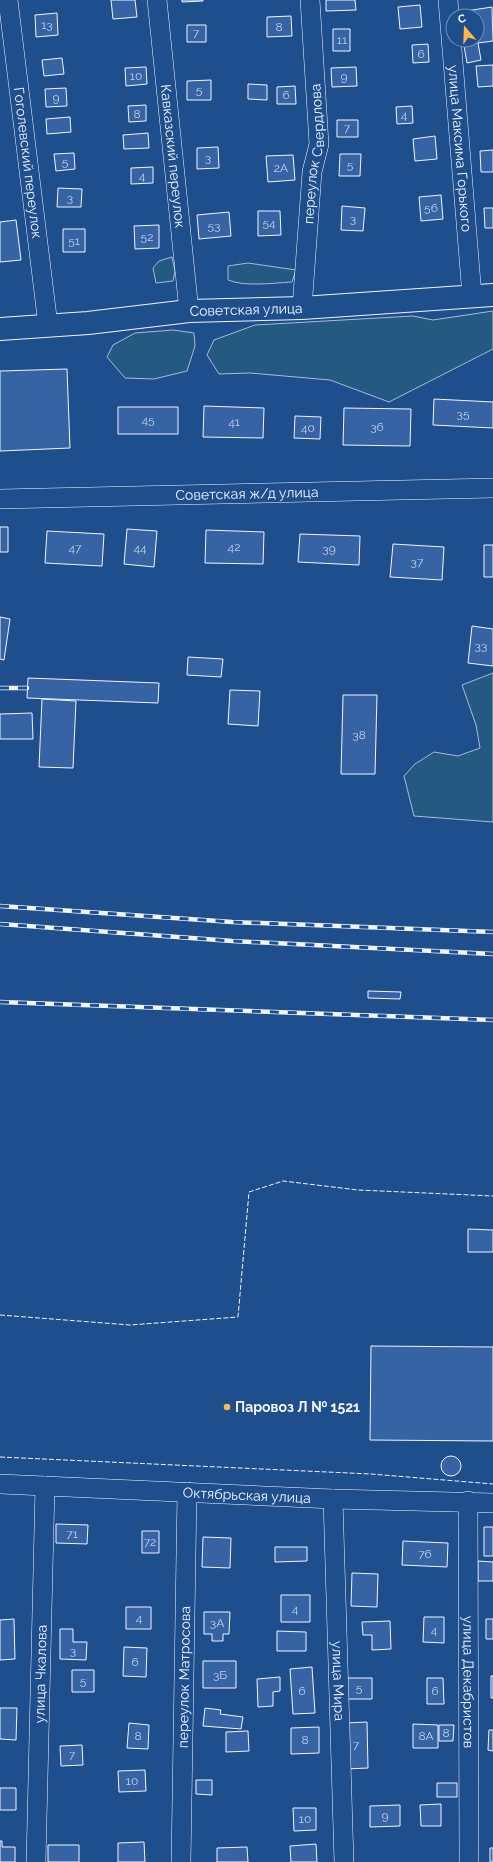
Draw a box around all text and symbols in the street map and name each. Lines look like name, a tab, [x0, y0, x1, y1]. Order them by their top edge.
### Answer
north arrow	[445, 8, 485, 48]
text: С	[456, 11, 468, 26]
house number: 13	[41, 18, 53, 32]
house number: 8	[275, 20, 283, 34]
house number: 7	[193, 26, 200, 40]
house number: 11	[337, 33, 347, 47]
house number: 6	[417, 47, 425, 61]
street label: улица Максима Горького	[445, 64, 475, 233]
house number: 10	[130, 69, 142, 83]
house number: 9	[340, 70, 348, 84]
street label: Кавказский переулок	[158, 83, 188, 229]
house number: 5	[196, 83, 203, 97]
street label: переулок Свердлова	[300, 83, 327, 224]
street label: Гоголевский переулок	[11, 86, 45, 239]
house number: 6	[282, 88, 290, 102]
house number: 9	[52, 91, 60, 105]
house number: 8	[133, 107, 141, 121]
house number: 4	[401, 108, 408, 122]
house number: 7	[344, 121, 351, 135]
house number: 3	[205, 151, 211, 165]
house number: 5	[62, 155, 69, 169]
house number: 5	[347, 158, 354, 172]
house number: 2А	[274, 161, 288, 175]
house number: 4	[139, 169, 146, 183]
house number: 3	[67, 191, 73, 205]
house number: 56	[424, 201, 438, 215]
house number: 3	[350, 212, 356, 226]
house number: 54	[262, 216, 276, 230]
house number: 53	[208, 219, 220, 233]
house number: 52	[141, 230, 153, 244]
house number: 51	[68, 234, 80, 248]
street label: Советская улица	[189, 300, 303, 319]
house number: 35	[457, 407, 470, 421]
house number: 45	[141, 413, 155, 427]
house number: 41	[228, 415, 240, 429]
house number: 36	[370, 420, 384, 434]
house number: 40	[301, 421, 315, 435]
street label: Советская ж/д улица	[175, 484, 319, 503]
house number: 42	[228, 540, 240, 554]
house number: 47	[69, 541, 82, 555]
house number: 44	[133, 541, 147, 555]
house number: 39	[322, 542, 336, 556]
house number: 37	[411, 555, 424, 569]
house number: 33	[475, 639, 487, 653]
house number: 38	[352, 728, 366, 742]
place label: Паровоз Л № 1521	[235, 1399, 360, 1415]
marker: Паровоз Л № 1521	[222, 1402, 232, 1412]
street label: Октябрьская улица	[182, 1484, 311, 1506]
house number: 71	[66, 1527, 78, 1541]
house number: 72	[144, 1535, 156, 1549]
house number: 76	[418, 1547, 432, 1561]
house number: 4	[292, 1602, 299, 1616]
street label: переулок Матросова	[175, 1606, 193, 1748]
house number: 4	[136, 1611, 143, 1625]
house number: 3А	[210, 1616, 224, 1630]
street label: улица Декабристов	[460, 1616, 477, 1748]
house number: 4	[431, 1623, 438, 1637]
street label: улица Чкалова	[31, 1625, 50, 1724]
street label: улица Мира	[329, 1641, 348, 1721]
house number: 3	[70, 1644, 76, 1658]
house number: 6	[131, 1655, 139, 1669]
house number: 3Б	[213, 1668, 227, 1682]
house number: 5	[80, 1674, 87, 1688]
house number: 5	[356, 1681, 363, 1695]
house number: 6	[298, 1684, 306, 1698]
house number: 6	[431, 1684, 439, 1698]
house number: 8	[442, 1726, 450, 1740]
house number: 8	[134, 1729, 142, 1743]
house number: 8А	[418, 1729, 434, 1743]
house number: 8	[301, 1733, 309, 1747]
house number: 7	[353, 1738, 360, 1752]
house number: 7	[69, 1748, 76, 1762]
house number: 10	[126, 1774, 138, 1788]
house number: 9	[381, 1809, 389, 1823]
house number: 10	[299, 1812, 311, 1826]

